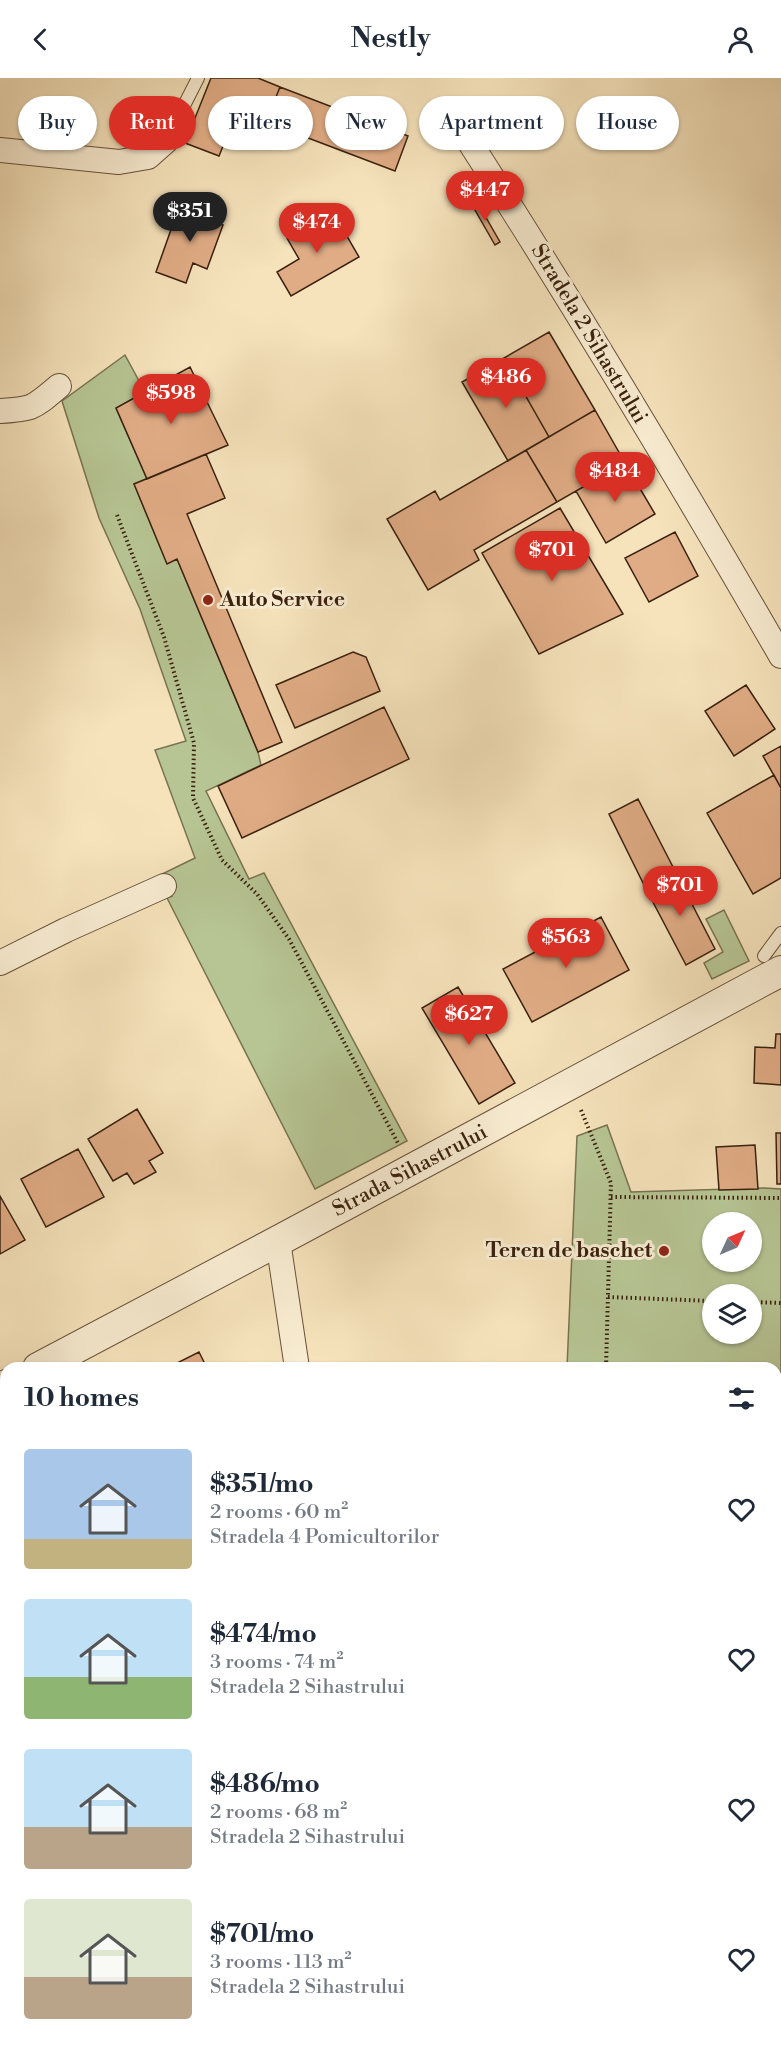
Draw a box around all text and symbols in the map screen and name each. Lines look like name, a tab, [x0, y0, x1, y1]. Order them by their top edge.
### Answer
text: Nestly	[351, 22, 430, 56]
icon: back	[24, 23, 57, 56]
icon: person	[724, 23, 757, 56]
chip: Buy	[18, 96, 97, 150]
chip: Rent	[109, 96, 196, 150]
chip: Filters	[208, 96, 313, 150]
chip: New	[325, 96, 407, 150]
chip: Apartment	[419, 96, 564, 150]
chip: House	[576, 96, 679, 150]
pin: $447	[449, 171, 521, 222]
text: $447	[460, 178, 510, 203]
pin: $351	[154, 192, 226, 243]
text: $351	[167, 199, 213, 224]
pin: $474	[281, 203, 353, 254]
text: $474	[293, 210, 341, 235]
street label: Stradela 2 Sihastrului	[525, 240, 653, 429]
pin: $486	[470, 358, 542, 409]
text: $486	[481, 365, 531, 390]
pin: $598	[135, 374, 207, 425]
text: $598	[146, 381, 196, 406]
pin: $484	[579, 452, 651, 503]
text: $484	[589, 459, 641, 484]
pin: $701	[516, 531, 588, 582]
text: $701	[529, 538, 575, 563]
place label: Auto Service	[219, 587, 345, 613]
marker: Auto Service	[201, 593, 215, 607]
pin: $701	[644, 866, 716, 917]
text: $701	[657, 873, 703, 898]
pin: $563	[530, 918, 602, 969]
text: $563	[542, 925, 590, 950]
pin: $627	[433, 995, 505, 1046]
text: $627	[445, 1002, 493, 1027]
street label: Strada Sihastrului	[328, 1119, 492, 1223]
north arrow	[702, 1212, 762, 1272]
map controls	[702, 1212, 762, 1344]
place label: Teren de baschet	[486, 1238, 653, 1264]
marker: Teren de baschet	[657, 1244, 671, 1258]
button: layers	[702, 1284, 762, 1344]
text: 10 homes	[24, 1382, 139, 1414]
icon: filters	[725, 1382, 758, 1415]
text: $351/mo	[210, 1468, 314, 1500]
icon: home	[72, 1473, 144, 1545]
icon: heart	[725, 1493, 758, 1526]
text: 2 rooms · 60 m²	[210, 1500, 348, 1525]
text: Stradela 4 Pomicultorilor	[210, 1525, 440, 1550]
text: $474/mo	[210, 1618, 317, 1650]
icon: home	[72, 1623, 144, 1695]
icon: heart	[725, 1643, 758, 1676]
text: 3 rooms · 74 m²	[210, 1650, 343, 1675]
text: Stradela 2 Sihastrului	[210, 1675, 405, 1700]
text: $486/mo	[210, 1768, 320, 1800]
icon: home	[72, 1773, 144, 1845]
icon: heart	[725, 1793, 758, 1826]
text: 2 rooms · 68 m²	[210, 1800, 347, 1825]
text: Stradela 2 Sihastrului	[210, 1825, 405, 1850]
text: $701/mo	[210, 1918, 314, 1950]
icon: home	[72, 1923, 144, 1995]
icon: heart	[725, 1943, 758, 1976]
text: 3 rooms · 113 m²	[210, 1950, 351, 1975]
text: Stradela 2 Sihastrului	[210, 1975, 405, 2000]

